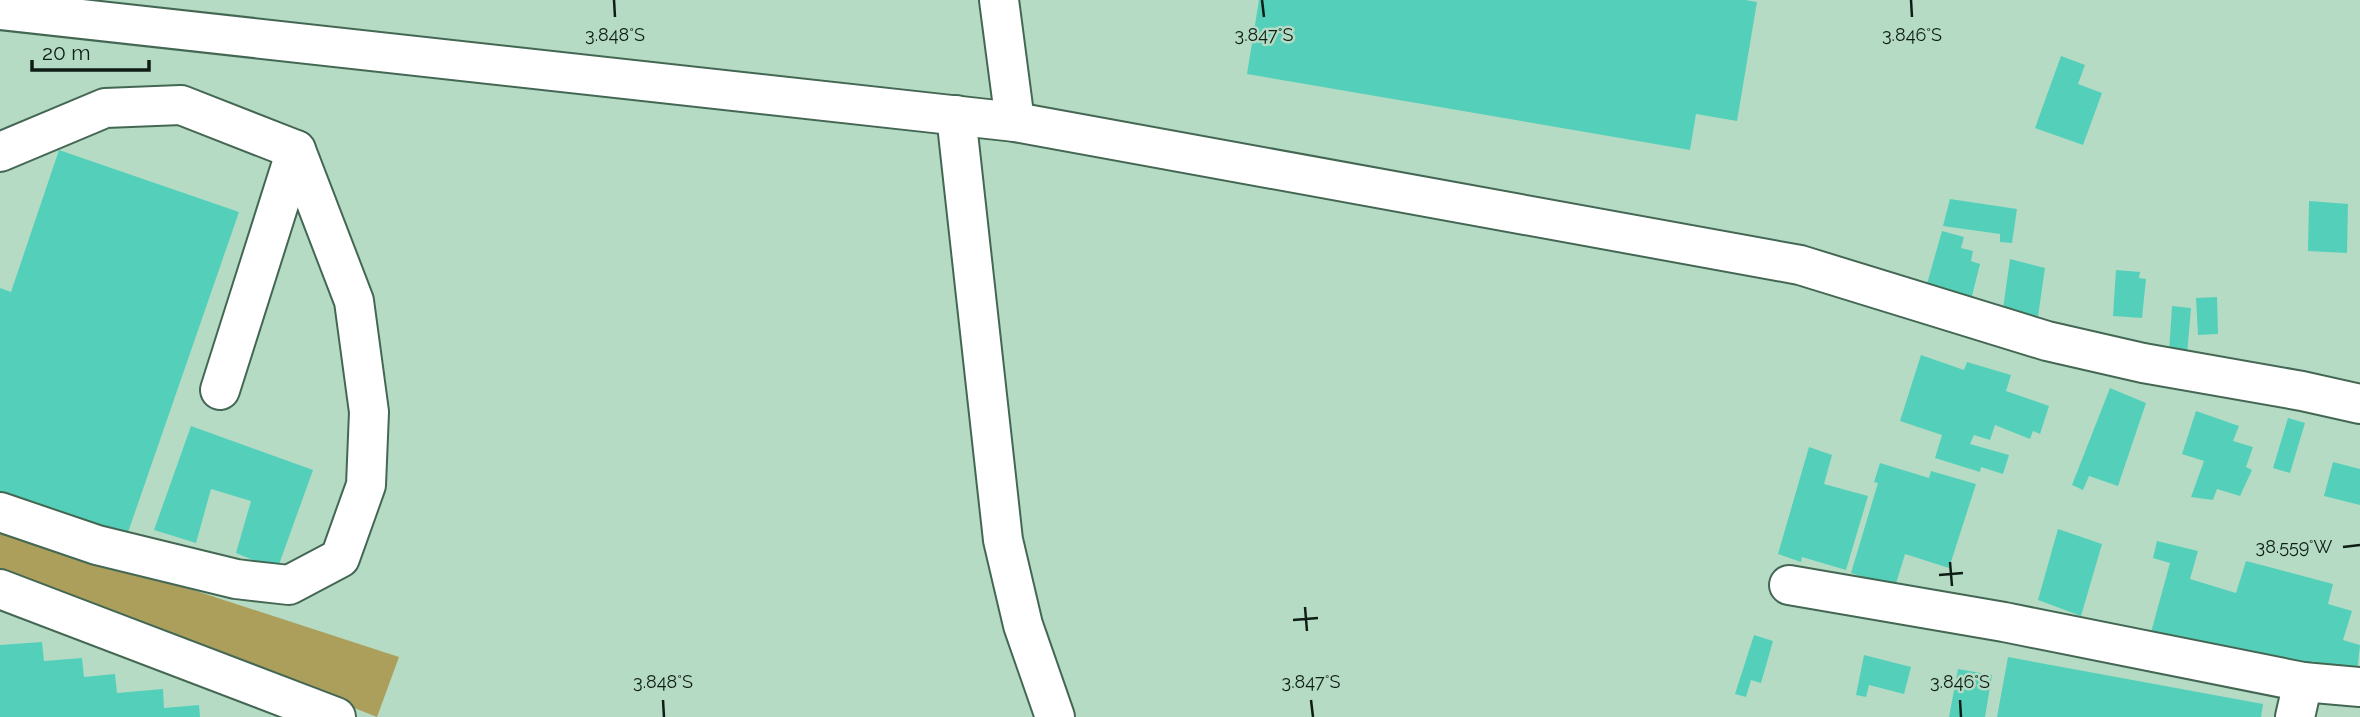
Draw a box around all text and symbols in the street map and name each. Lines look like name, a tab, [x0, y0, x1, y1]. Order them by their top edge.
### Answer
text: 3.848°S	[585, 24, 645, 45]
text: 3.847°S	[1235, 24, 1293, 45]
text: 3.846°S	[1882, 24, 1942, 45]
scale bar	[32, 28, 149, 72]
text: 20 m	[42, 40, 90, 65]
text: 38.559°W	[2256, 536, 2333, 557]
text: 3.848°S	[633, 671, 693, 692]
text: 3.847°S	[1282, 671, 1340, 692]
text: 3.846°S	[1930, 671, 1990, 692]

